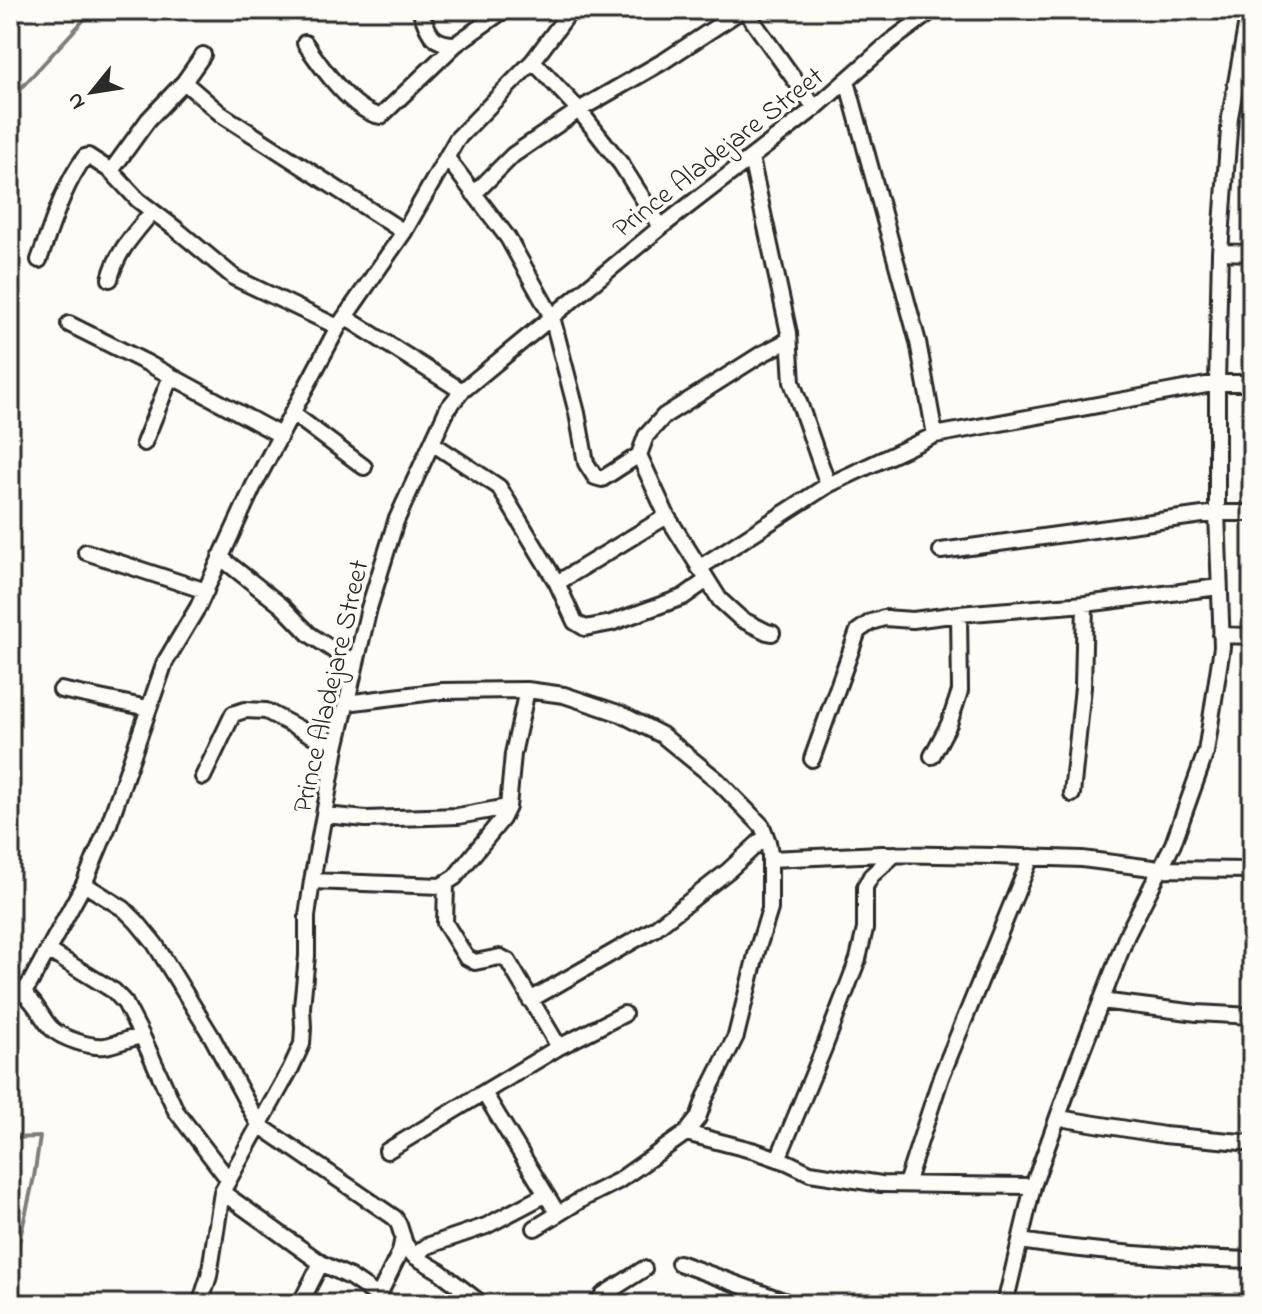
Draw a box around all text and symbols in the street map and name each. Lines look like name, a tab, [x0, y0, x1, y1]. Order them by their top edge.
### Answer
north arrow	[52, 52, 132, 132]
street label: Prince Aladejare Street	[605, 58, 834, 250]
text: N	[60, 86, 95, 115]
street label: Prince Aladejare Street	[283, 556, 382, 818]

